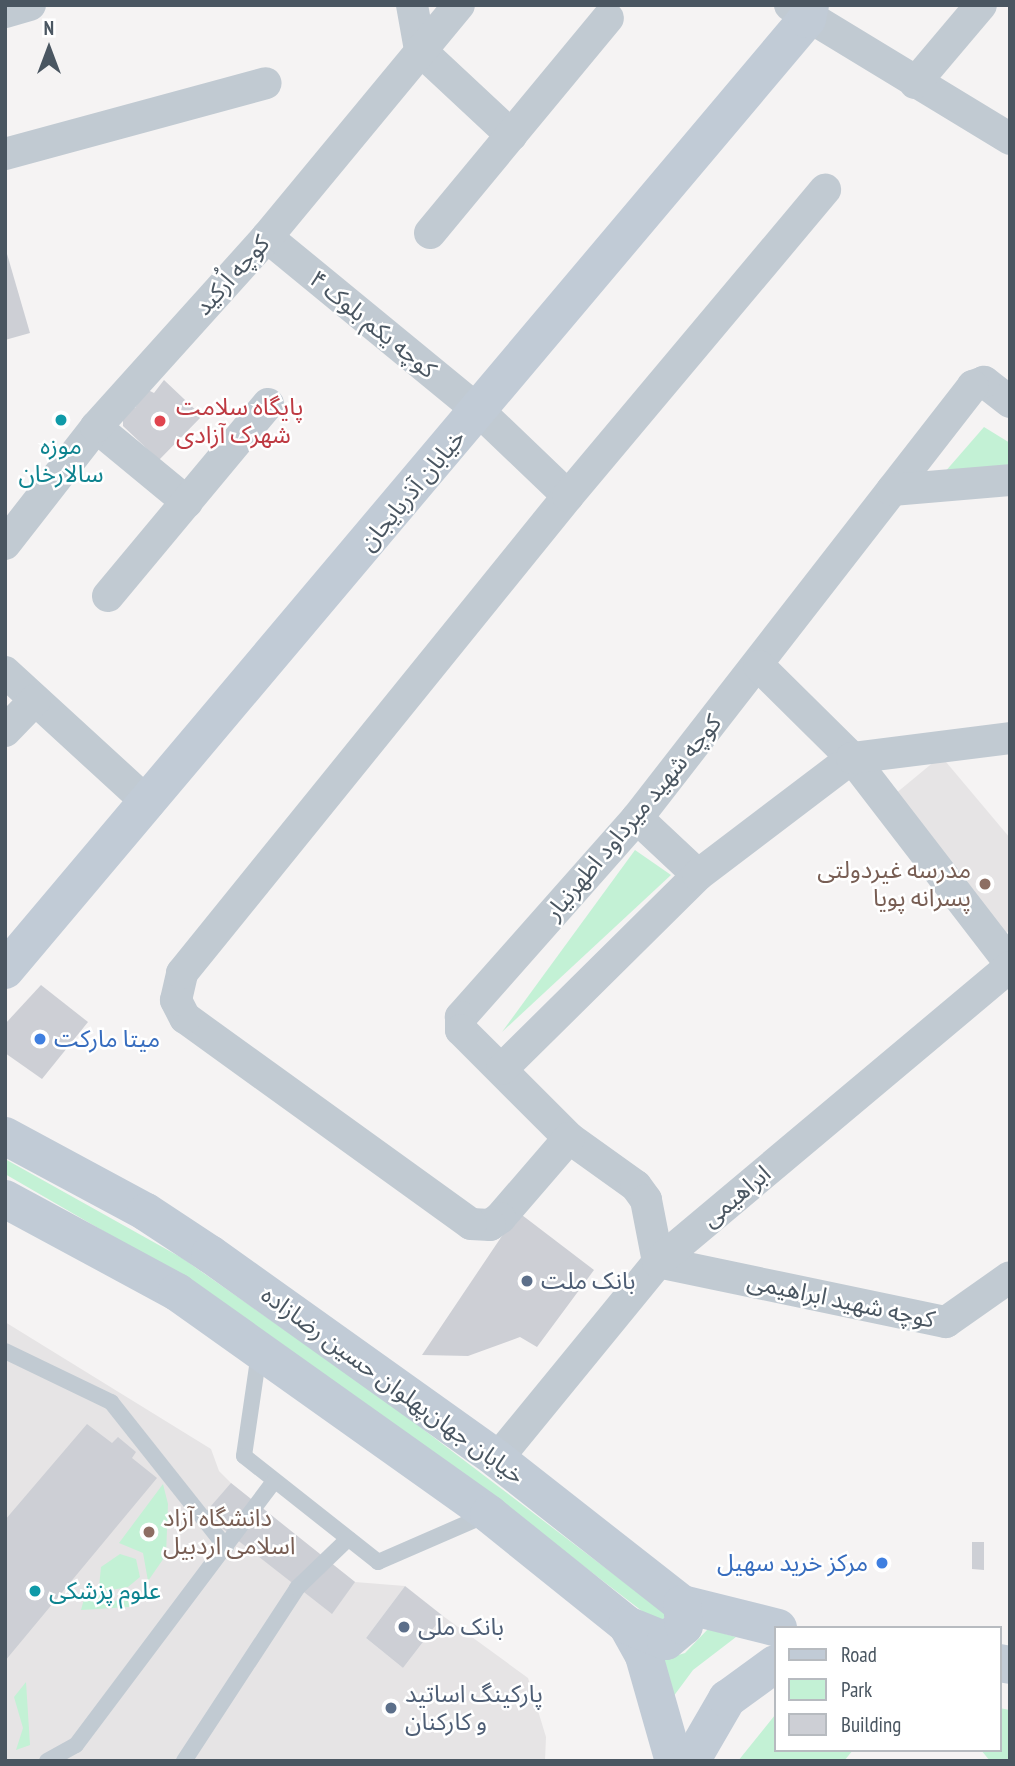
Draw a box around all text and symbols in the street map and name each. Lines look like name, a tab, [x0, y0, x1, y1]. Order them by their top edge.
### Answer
north arrow	[14, 14, 84, 84]
text: N	[44, 16, 54, 40]
street label: کوچه اُرکید	[189, 229, 275, 321]
street label: کوچه یکم بلوک ۴	[304, 264, 442, 384]
place label: پایگاه سلامت شهرک آزادی	[176, 393, 303, 449]
marker: پایگاه سلامت شهرک آزادی	[150, 411, 170, 431]
marker: موزه سالارخان	[53, 412, 69, 428]
street label: خیابان آذربایجان	[353, 423, 471, 557]
place label: موزه سالارخان	[18, 432, 104, 488]
street label: کوچه شهید میرداود اطهرنیار	[539, 709, 727, 925]
place label: مدرسه غیردولتی پسرانه پویا	[817, 856, 971, 912]
marker: مدرسه غیردولتی پسرانه پویا	[977, 876, 993, 892]
place label: میتا مارکت	[54, 1025, 160, 1053]
marker: میتا مارکت	[32, 1031, 48, 1047]
street label: ابراهیمی	[696, 1159, 776, 1233]
street label: کوچه شهید ابراهیمی	[745, 1266, 937, 1334]
place label: بانک ملت	[541, 1267, 635, 1295]
marker: بانک ملت	[519, 1273, 535, 1289]
street label: خیابان جهان‌پهلوان حسین رضا‌زاده	[256, 1280, 530, 1490]
place label: دانشگاه آزاد اسلامی اردبیل	[163, 1504, 295, 1560]
marker: دانشگاه آزاد اسلامی اردبیل	[141, 1524, 157, 1540]
place label: مرکز خرید سهیل	[717, 1549, 868, 1577]
marker: مرکز خرید سهیل	[874, 1555, 890, 1571]
place label: علوم پزشکی	[49, 1577, 161, 1605]
marker: علوم پزشکی	[27, 1583, 43, 1599]
place label: بانک ملی	[418, 1613, 504, 1641]
marker: بانک ملی	[396, 1619, 412, 1635]
legend	[774, 1626, 1001, 1752]
text: Road	[841, 1641, 877, 1668]
text: Park	[841, 1676, 872, 1703]
place label: پارکینگ اساتید و کارکنان	[405, 1680, 543, 1736]
marker: پارکینگ اساتید و کارکنان	[383, 1700, 399, 1716]
text: Building	[841, 1711, 901, 1738]

